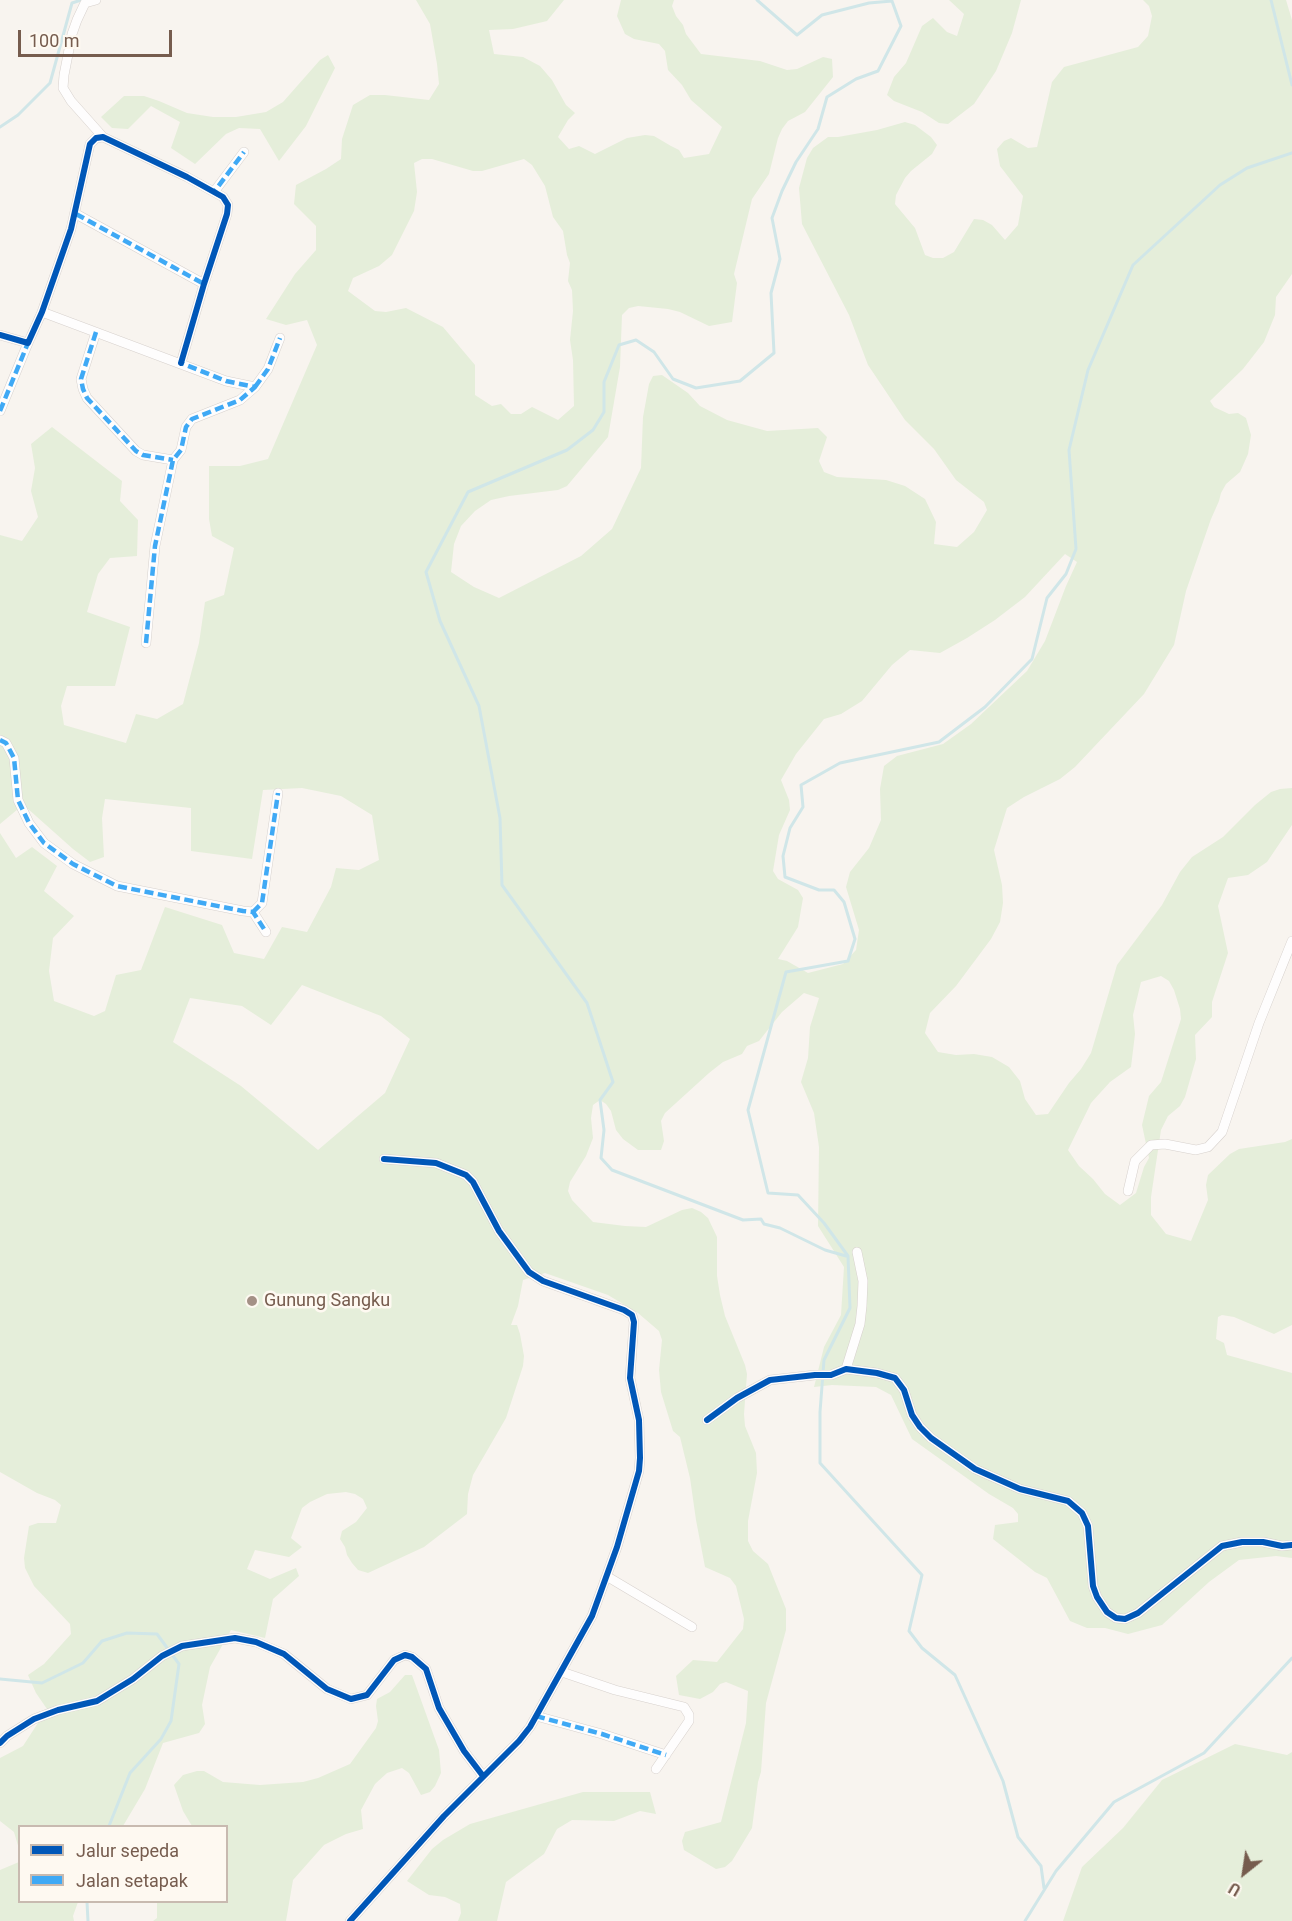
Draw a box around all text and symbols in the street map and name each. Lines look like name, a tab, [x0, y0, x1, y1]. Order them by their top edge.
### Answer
scale bar	[21, 18, 176, 56]
text: 100 m	[29, 30, 80, 51]
place label: Gunung Sangku	[264, 1290, 390, 1312]
marker: Gunung Sangku	[245, 1294, 259, 1308]
legend	[18, 1825, 228, 1903]
text: Jalur sepeda	[76, 1840, 179, 1861]
north arrow	[1214, 1843, 1274, 1903]
text: Jalan setapak	[76, 1870, 188, 1891]
text: U	[1225, 1878, 1244, 1900]

